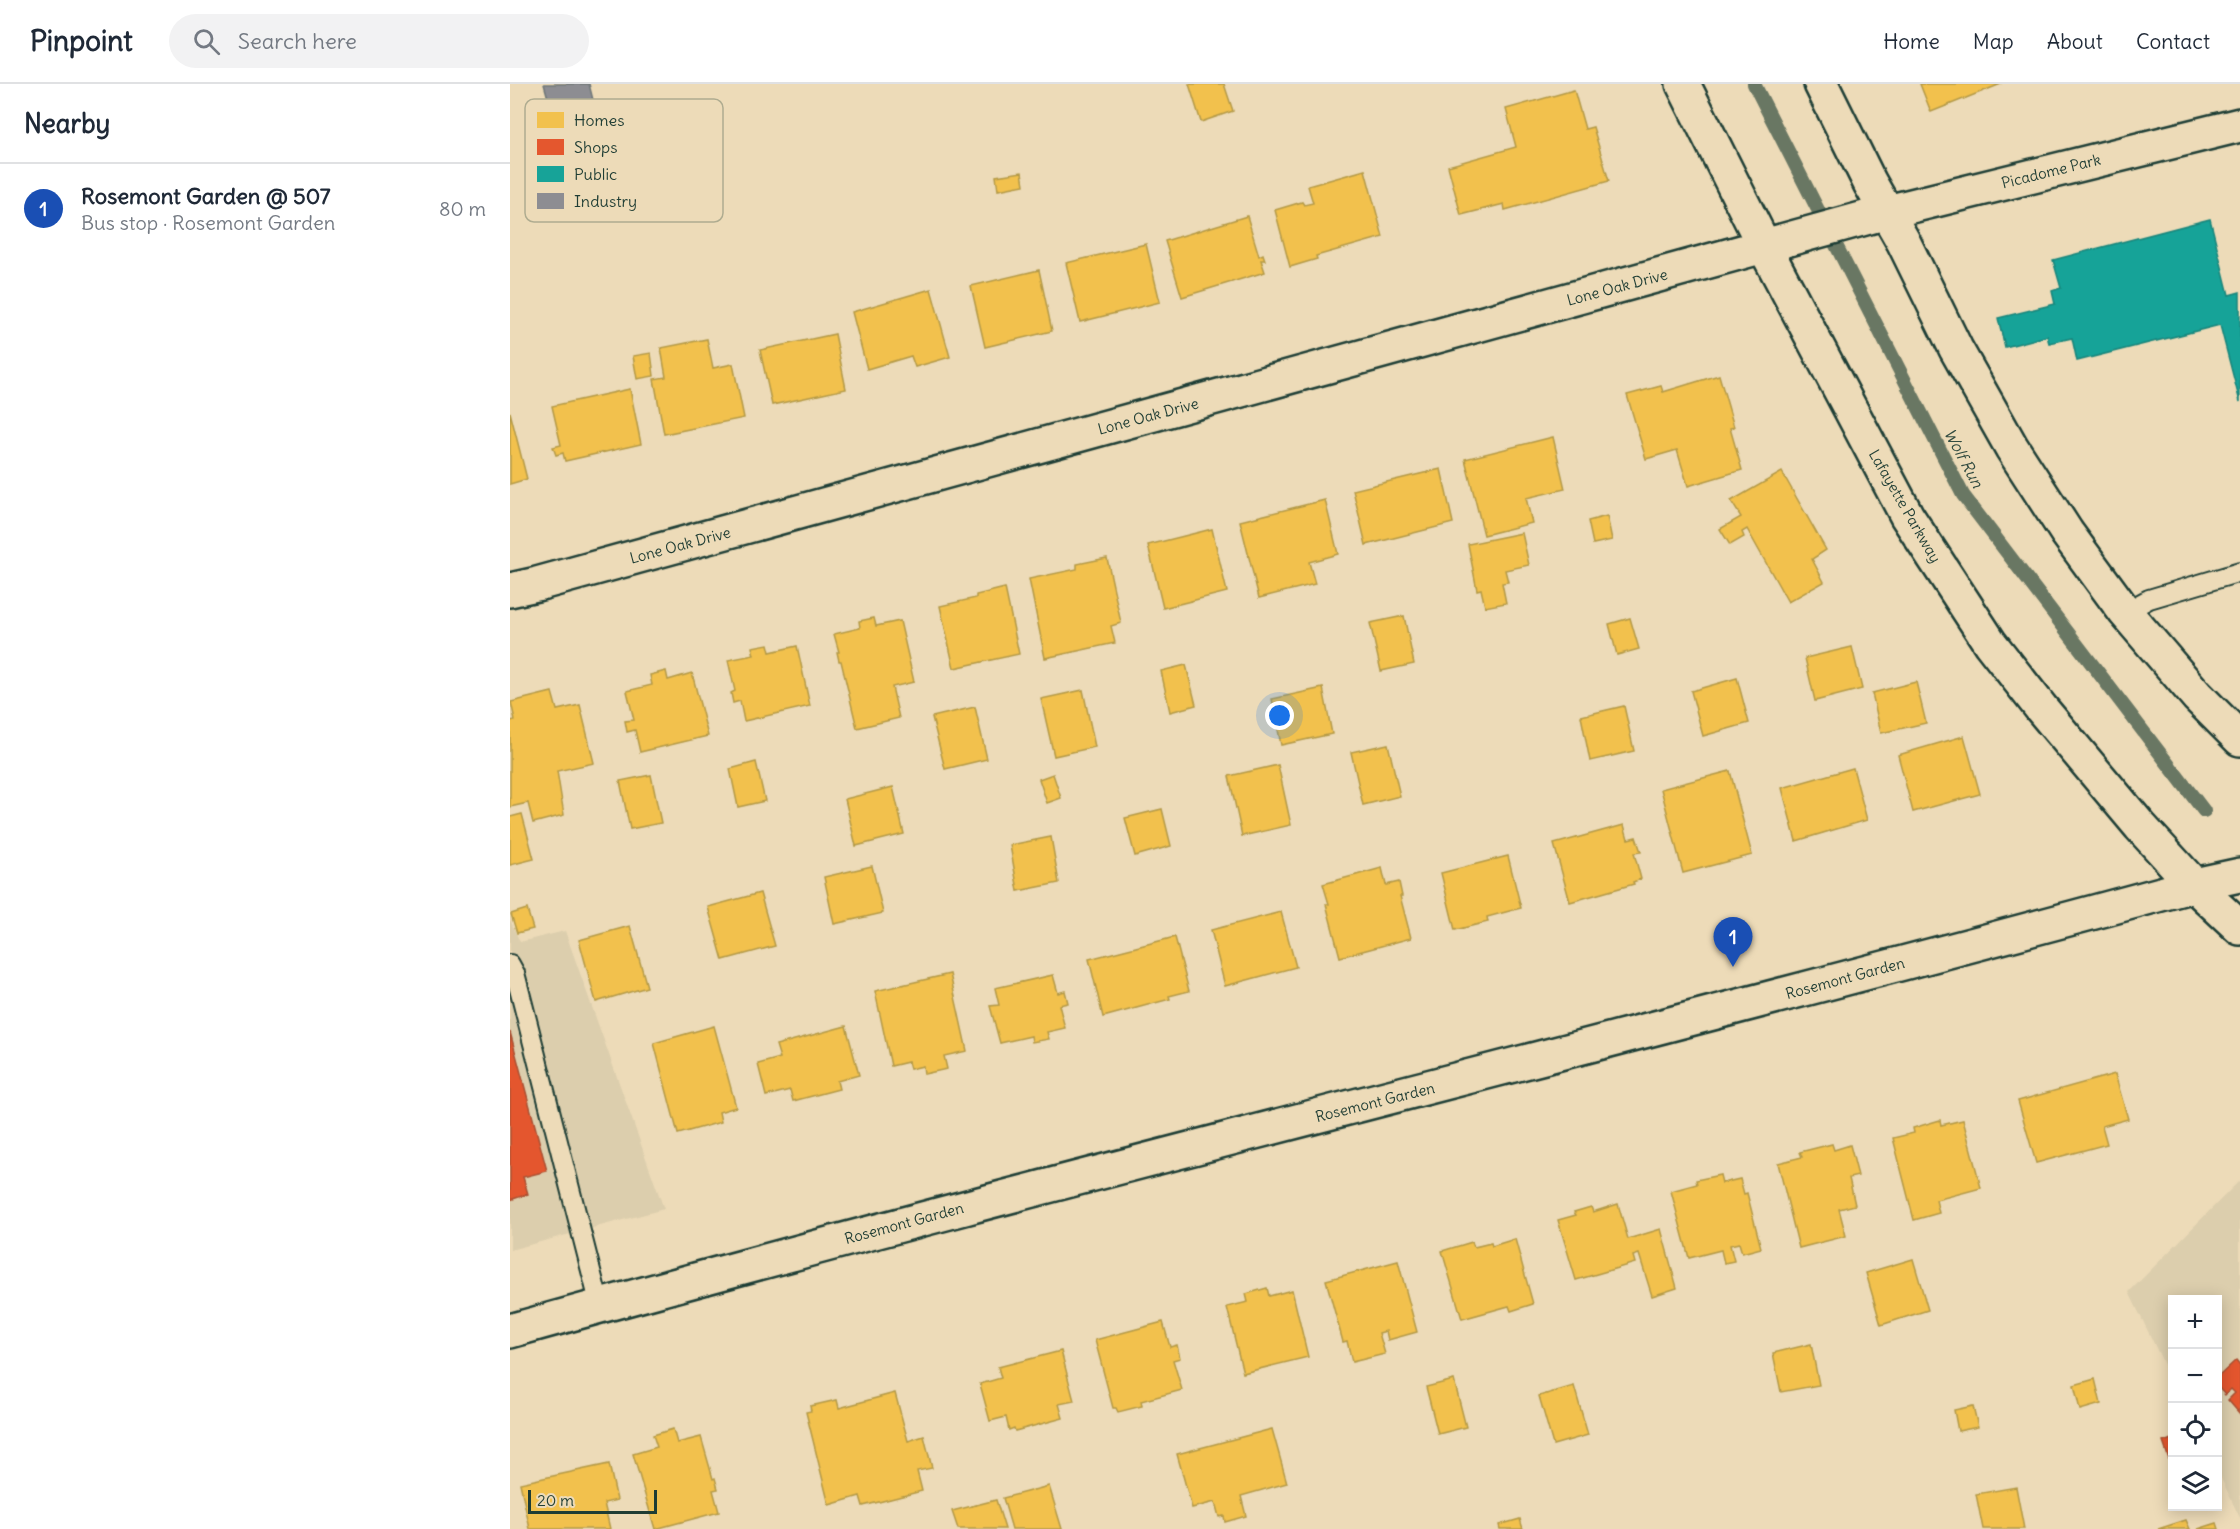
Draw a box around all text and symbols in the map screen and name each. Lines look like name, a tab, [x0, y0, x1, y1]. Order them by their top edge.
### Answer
search box	[169, 14, 589, 68]
text: Pinpoint	[30, 23, 133, 59]
icon: search	[190, 25, 223, 58]
text: Search here	[238, 27, 357, 55]
text: Home	[1883, 28, 1940, 55]
text: Map	[1973, 28, 2014, 55]
text: About	[2047, 28, 2103, 55]
text: Contact	[2136, 28, 2210, 55]
legend	[525, 99, 723, 222]
text: Nearby	[24, 107, 110, 140]
text: Homes	[574, 110, 624, 130]
text: Shops	[574, 137, 618, 157]
street label: Picadome Park	[1999, 149, 2103, 192]
text: Public	[574, 164, 617, 184]
text: Rosemont Garden @ 507	[81, 182, 331, 210]
text: Industry	[574, 191, 637, 211]
text: 1	[40, 196, 47, 221]
text: 80 m	[439, 196, 486, 221]
text: Bus stop · Rosemont Garden	[81, 210, 335, 235]
street label: Lone Oak Drive	[1564, 264, 1670, 310]
street label: Lone Oak Drive	[1095, 393, 1201, 439]
water label: Wolf Run	[1940, 425, 1988, 492]
street label: Lafayette Parkway	[1865, 446, 1945, 566]
street label: Lone Oak Drive	[627, 522, 733, 568]
your location	[1265, 701, 1294, 730]
pin: 1	[1714, 918, 1752, 967]
street label: Rosemont Garden	[1783, 953, 1907, 1003]
street label: Rosemont Garden	[1313, 1078, 1437, 1126]
street label: Rosemont Garden	[842, 1198, 966, 1248]
map controls	[2168, 1295, 2222, 1511]
button: +	[2168, 1295, 2222, 1349]
button: −	[2168, 1349, 2222, 1403]
button: locate	[2168, 1403, 2222, 1457]
button: layers	[2168, 1457, 2222, 1511]
scale bar	[528, 1487, 657, 1514]
text: 20 m	[537, 1490, 574, 1510]

